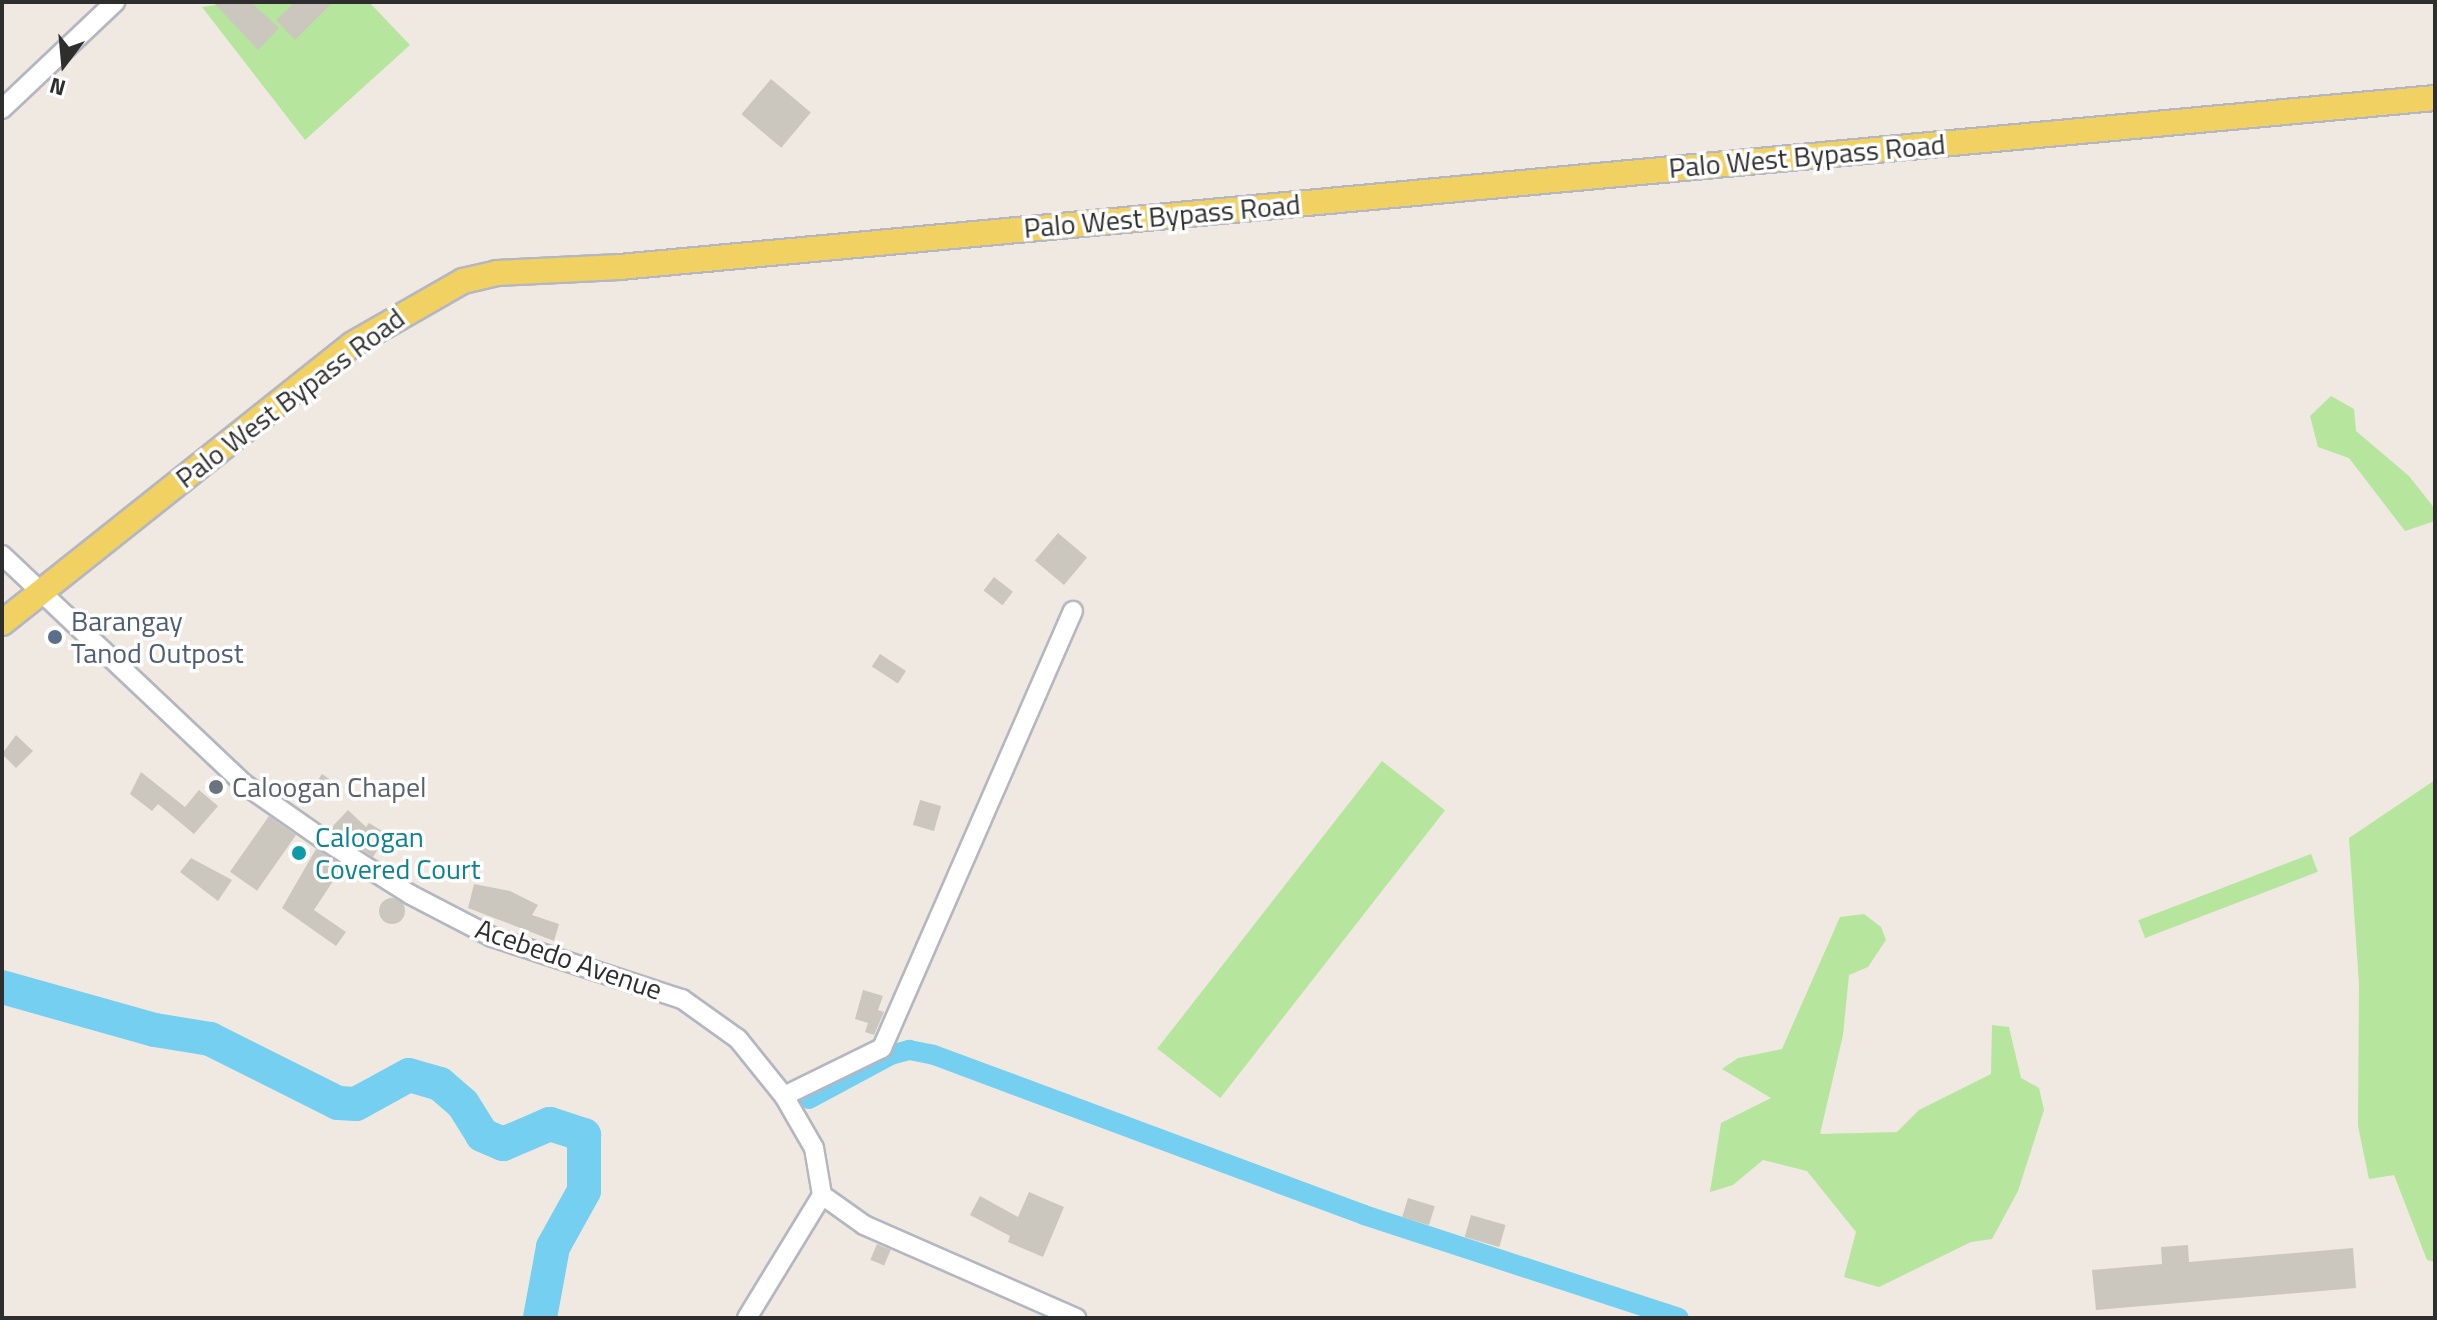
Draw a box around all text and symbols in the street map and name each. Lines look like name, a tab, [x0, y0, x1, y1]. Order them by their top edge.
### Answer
north arrow	[24, 24, 104, 104]
text: N	[45, 69, 69, 106]
street label: Palo West Bypass Road	[1667, 127, 1947, 185]
street label: Palo West Bypass Road	[1022, 187, 1302, 245]
street label: Palo West Bypass Road	[169, 301, 411, 495]
place label: Barangay Tanod Outpost	[71, 604, 244, 670]
marker: Barangay Tanod Outpost	[46, 628, 64, 646]
place label: Caloogan Chapel	[232, 770, 427, 804]
marker: Caloogan Chapel	[207, 778, 225, 796]
place label: Caloogan Covered Court	[315, 820, 480, 886]
marker: Caloogan Covered Court	[290, 844, 308, 862]
street label: Acebedo Avenue	[471, 911, 667, 1007]

